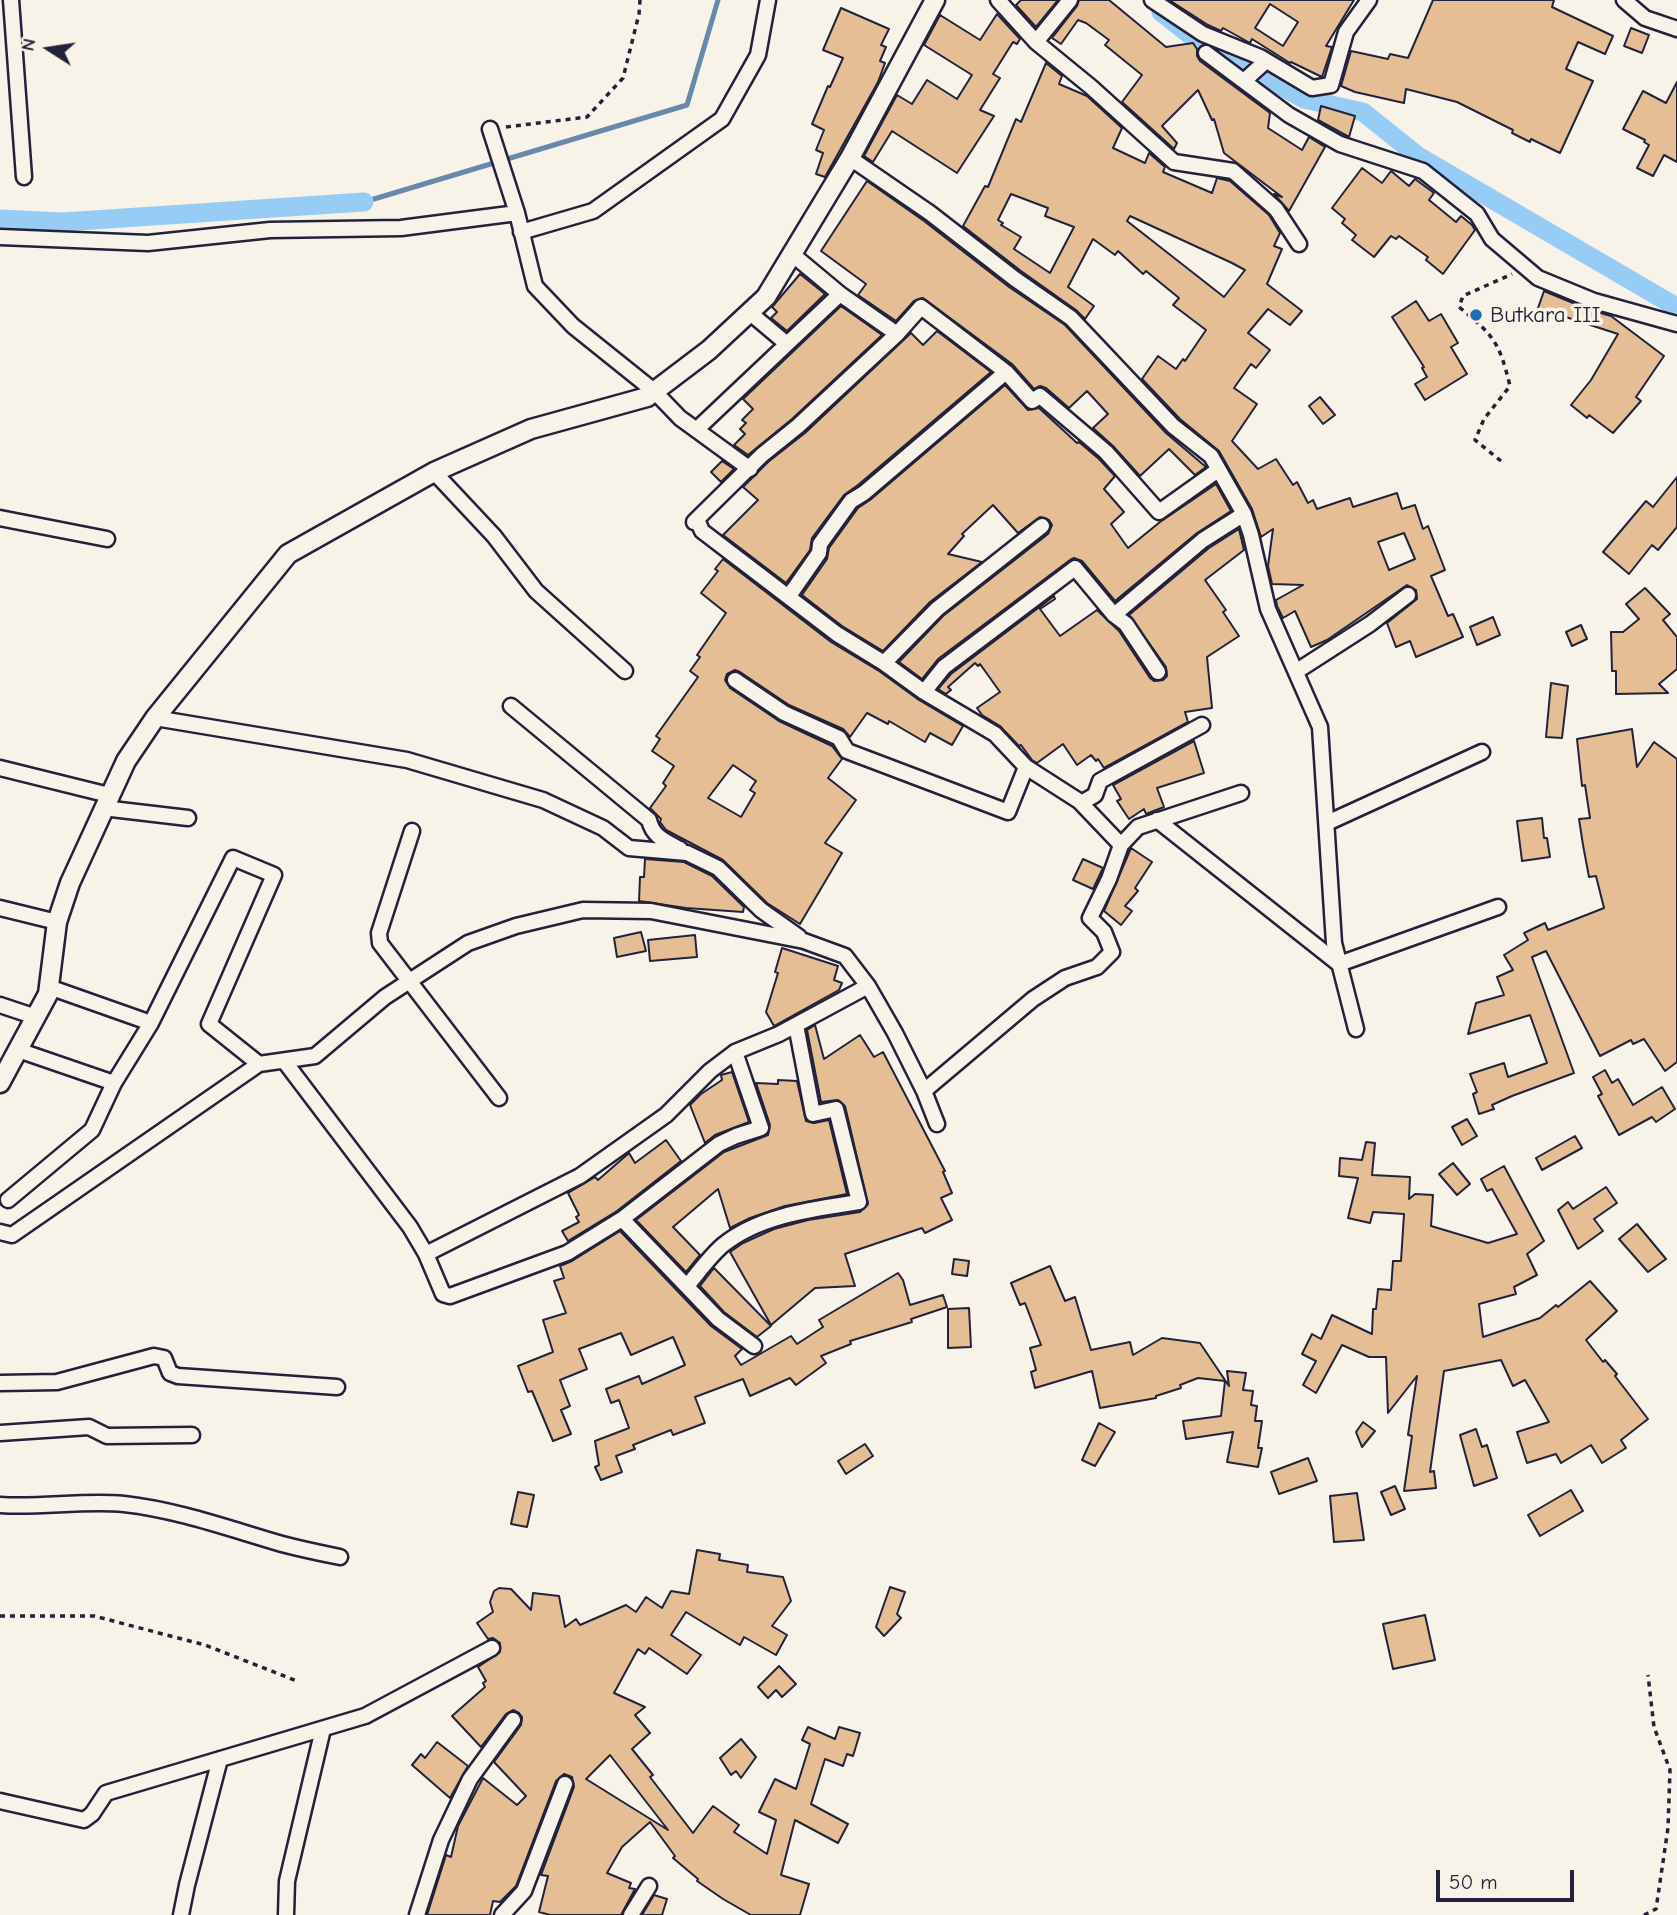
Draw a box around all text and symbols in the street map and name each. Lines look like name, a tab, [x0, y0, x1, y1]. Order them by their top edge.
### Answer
north arrow	[14, 14, 84, 84]
text: N	[16, 36, 41, 53]
place label: Butkara III	[1490, 301, 1600, 329]
marker: Butkara III	[1468, 307, 1484, 323]
scale bar	[1439, 1856, 1577, 1900]
text: 50 m	[1449, 1870, 1498, 1894]

